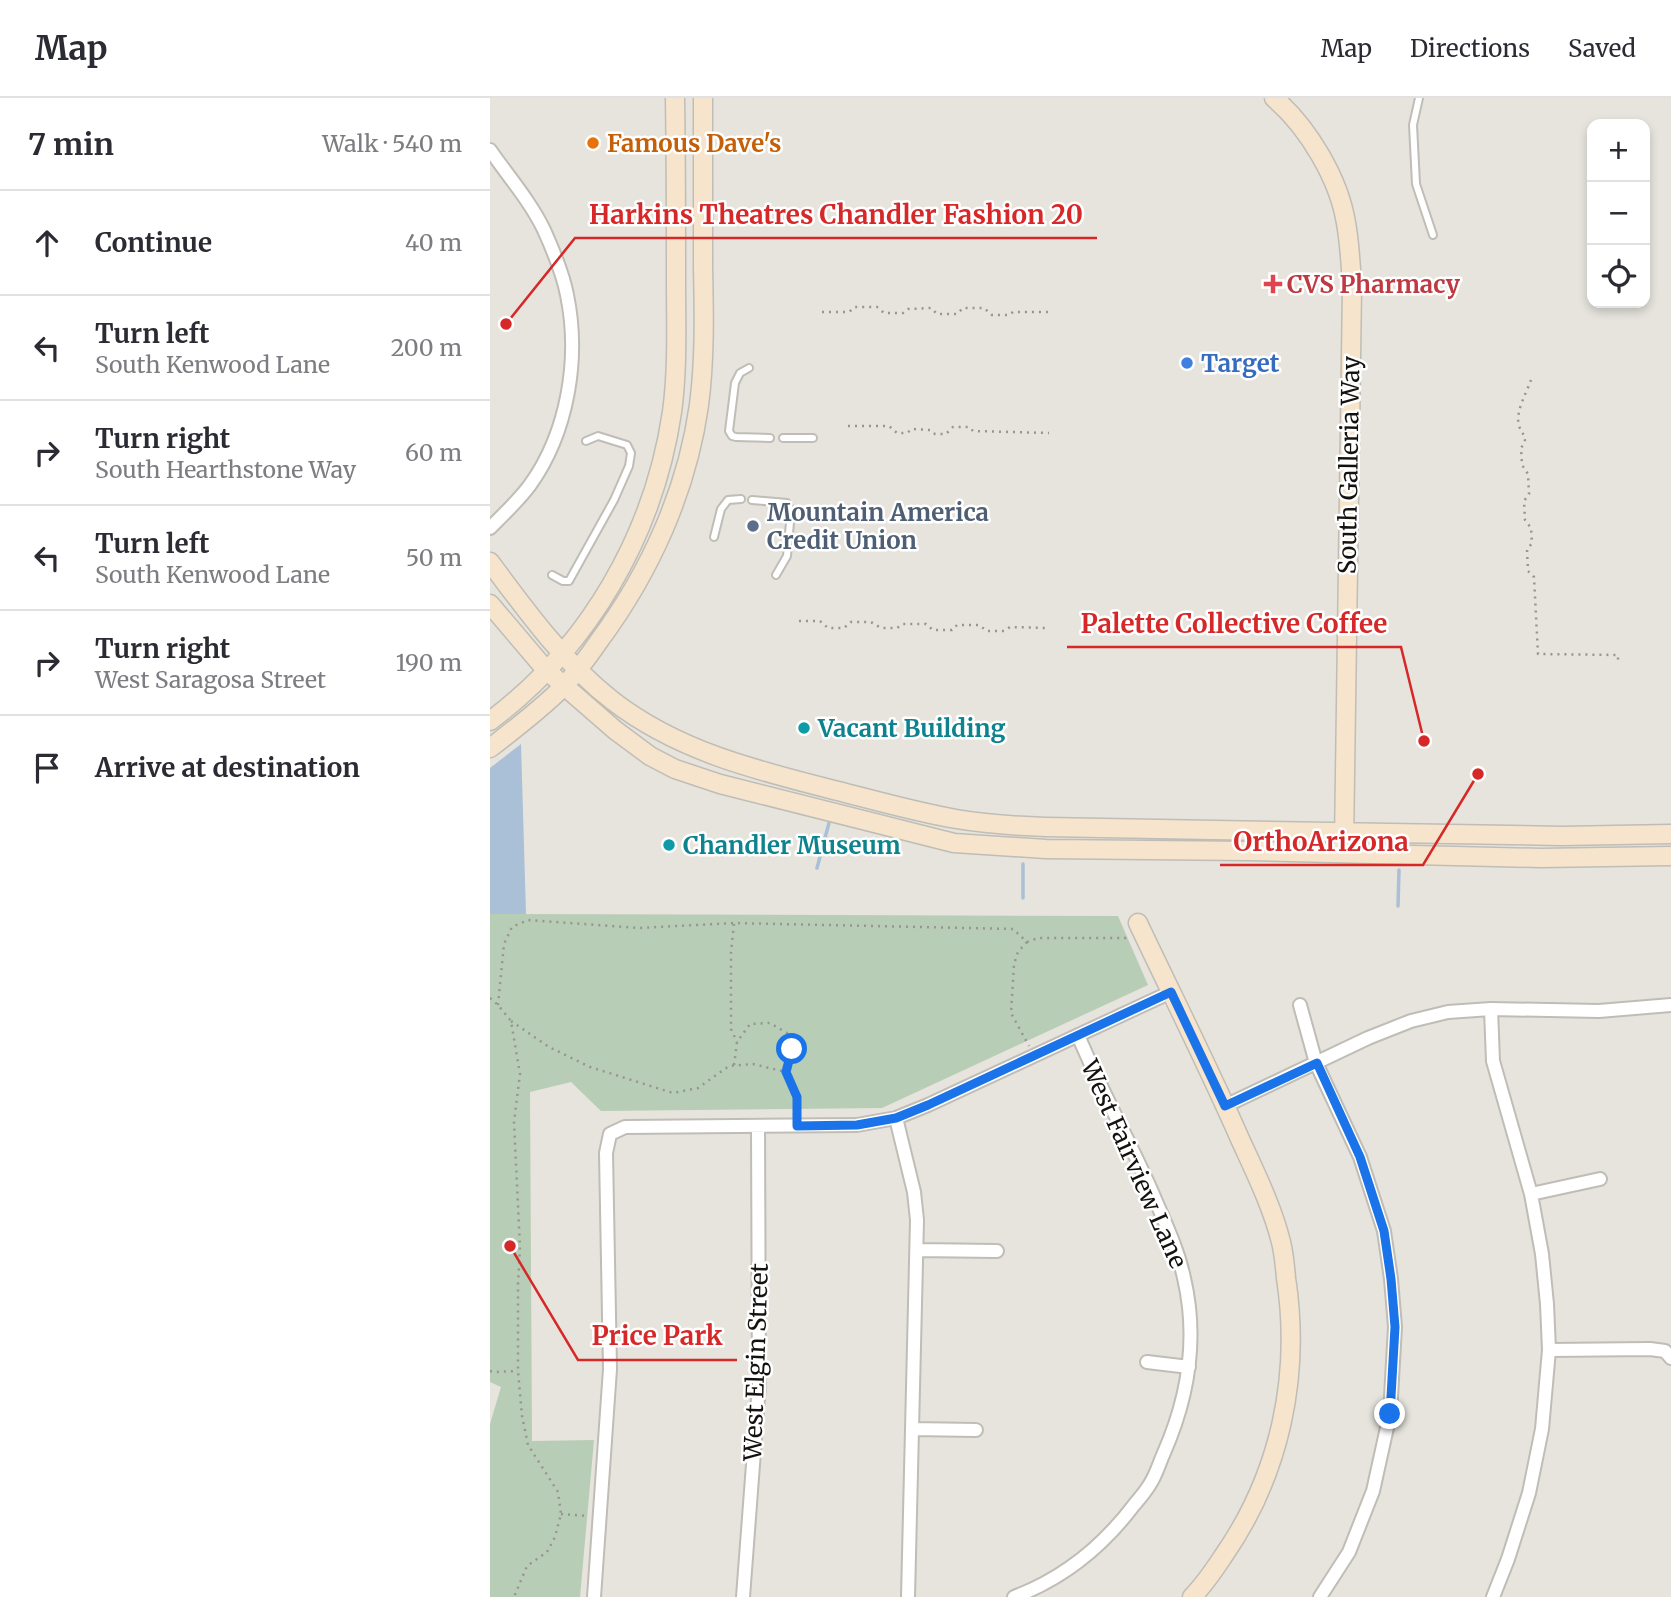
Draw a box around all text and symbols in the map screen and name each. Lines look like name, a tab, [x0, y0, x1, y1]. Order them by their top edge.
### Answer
text: Map	[35, 28, 108, 69]
text: Map	[1321, 33, 1372, 64]
text: Directions	[1410, 33, 1530, 64]
text: Saved	[1568, 33, 1636, 64]
map controls	[1587, 119, 1650, 308]
button: +	[1587, 119, 1650, 182]
text: 7 min	[28, 125, 114, 163]
place label: Famous Dave's	[607, 128, 781, 159]
text: Walk · 540 m	[322, 129, 462, 158]
marker: Famous Dave's	[585, 135, 601, 151]
button: −	[1587, 182, 1650, 245]
callout: Harkins Theatres Chandler Fashion 20	[575, 191, 1097, 238]
text: Harkins Theatres Chandler Fashion 20	[589, 198, 1083, 231]
icon: ahead	[28, 224, 66, 262]
text: Continue	[95, 226, 212, 259]
text: 40 m	[405, 228, 462, 257]
button: locate	[1587, 245, 1650, 308]
place label: CVS Pharmacy	[1287, 269, 1461, 300]
marker: CVS Pharmacy	[1265, 276, 1281, 292]
text: Turn left	[95, 317, 209, 350]
icon: left	[28, 329, 66, 367]
text: 200 m	[391, 333, 462, 362]
place label: Target	[1201, 348, 1280, 379]
text: South Kenwood Lane	[95, 350, 330, 379]
marker: Target	[1179, 355, 1195, 371]
street label: South Galleria Way	[1332, 356, 1366, 574]
text: Turn right	[95, 422, 230, 455]
icon: right	[28, 434, 66, 472]
text: 60 m	[405, 438, 462, 467]
text: South Hearthstone Way	[95, 455, 356, 484]
place label: Mountain America Credit Union	[767, 497, 989, 556]
marker: Mountain America Credit Union	[745, 518, 761, 534]
text: Turn left	[95, 527, 209, 560]
icon: left	[28, 539, 66, 577]
text: 50 m	[406, 543, 462, 572]
text: South Kenwood Lane	[95, 560, 330, 589]
callout: Palette Collective Coffee	[1067, 600, 1401, 647]
text: Palette Collective Coffee	[1081, 607, 1387, 640]
text: Turn right	[95, 632, 230, 665]
icon: right	[28, 644, 66, 682]
text: 190 m	[396, 648, 462, 677]
text: West Saragosa Street	[95, 665, 326, 694]
place label: Vacant Building	[817, 713, 1005, 744]
marker: Vacant Building	[796, 720, 812, 736]
icon: arrive	[28, 749, 66, 787]
text: Arrive at destination	[95, 751, 360, 784]
callout: OrthoArizona	[1220, 818, 1423, 865]
text: OrthoArizona	[1233, 825, 1409, 858]
place label: Chandler Museum	[683, 830, 901, 861]
marker: Chandler Museum	[661, 837, 677, 853]
route start	[776, 1033, 807, 1064]
street label: West Fairview Lane	[1074, 1054, 1194, 1273]
street label: West Elgin Street	[737, 1262, 775, 1462]
callout: Price Park	[578, 1313, 737, 1360]
text: Price Park	[591, 1319, 723, 1352]
route end	[1374, 1398, 1405, 1429]

